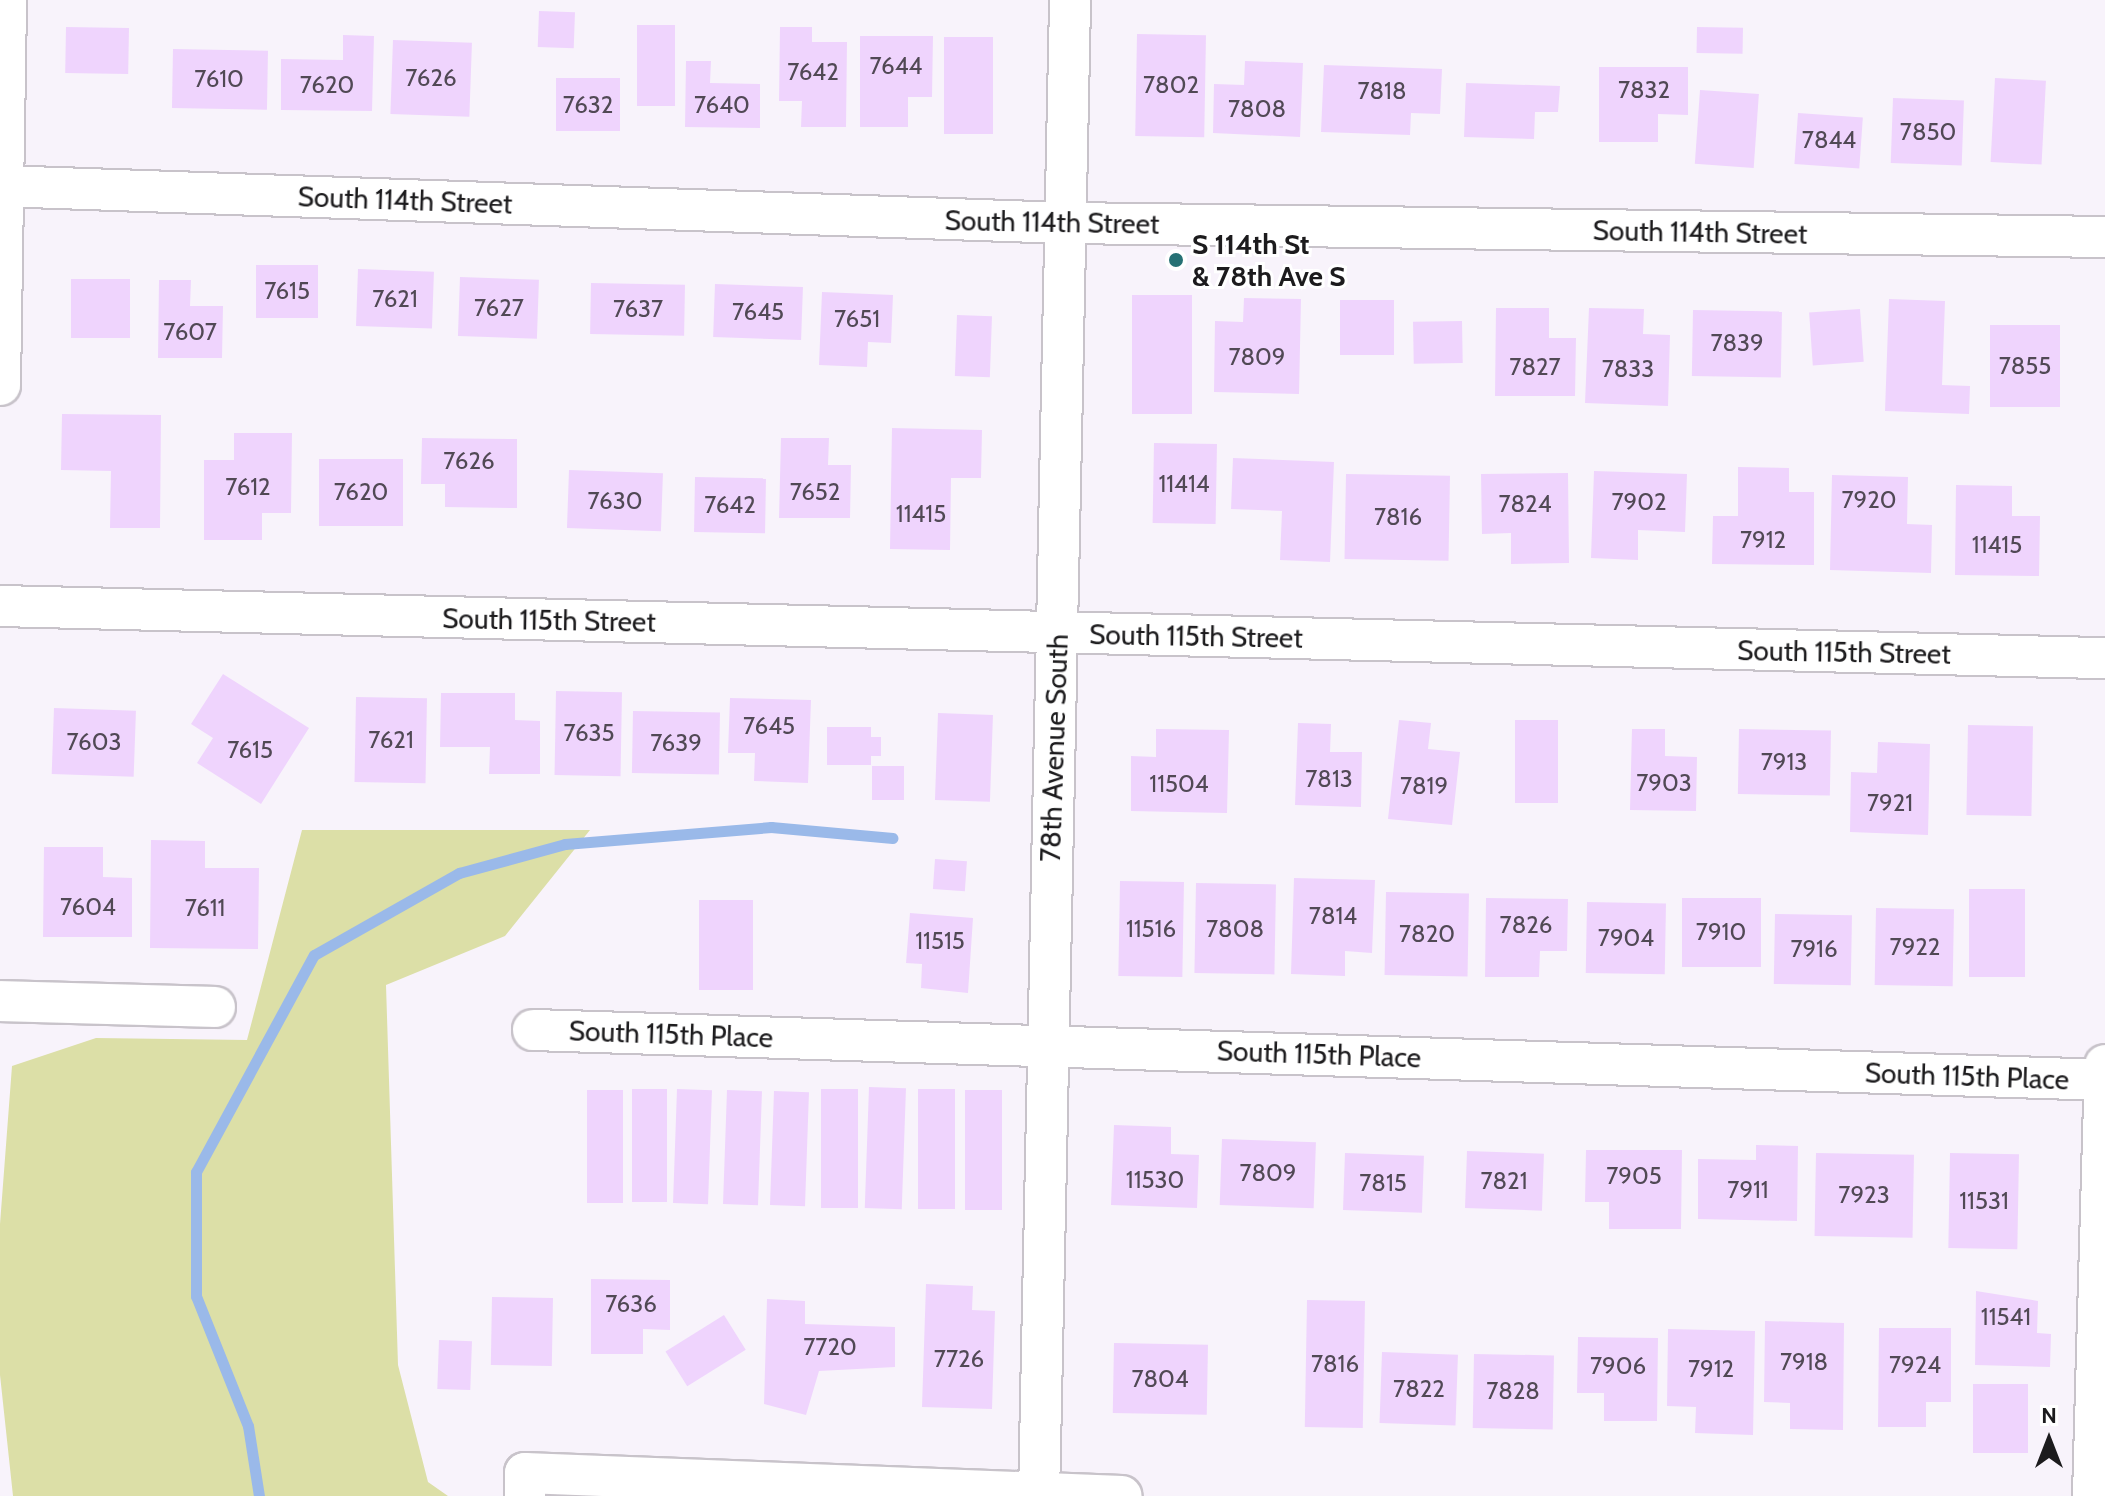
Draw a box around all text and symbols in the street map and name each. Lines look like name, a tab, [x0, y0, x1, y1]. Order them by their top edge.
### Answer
house number: 7644	[870, 52, 922, 80]
house number: 7642	[787, 58, 839, 86]
house number: 7626	[405, 64, 457, 92]
house number: 7610	[194, 65, 244, 93]
house number: 7620	[300, 71, 354, 99]
house number: 7802	[1143, 71, 1199, 99]
house number: 7832	[1618, 76, 1670, 104]
house number: 7818	[1358, 77, 1406, 105]
house number: 7632	[563, 91, 613, 119]
house number: 7640	[694, 91, 750, 119]
house number: 7808	[1228, 95, 1286, 123]
house number: 7850	[1900, 118, 1956, 146]
house number: 7844	[1802, 126, 1856, 154]
street label: South 114th Street	[297, 179, 513, 221]
street label: South 114th Street	[944, 203, 1160, 241]
street label: South 114th Street	[1592, 213, 1808, 251]
place label: S 114th St & 78th Ave S	[1192, 227, 1346, 293]
marker: S 114th St & 78th Ave S	[1167, 251, 1185, 269]
house number: 7615	[264, 277, 310, 305]
house number: 7621	[372, 285, 418, 313]
house number: 7627	[474, 294, 524, 322]
house number: 7637	[613, 295, 663, 323]
house number: 7645	[732, 298, 784, 326]
house number: 7651	[834, 305, 880, 333]
house number: 7607	[163, 318, 217, 346]
house number: 7839	[1710, 329, 1764, 357]
house number: 7809	[1229, 343, 1285, 371]
house number: 7855	[1999, 352, 2051, 380]
house number: 7827	[1509, 353, 1561, 381]
house number: 7833	[1602, 355, 1654, 383]
house number: 7626	[443, 447, 495, 475]
house number: 11414	[1158, 470, 1210, 498]
house number: 7612	[225, 473, 271, 501]
house number: 7620	[334, 478, 388, 506]
house number: 7652	[790, 478, 840, 506]
house number: 7920	[1841, 486, 1897, 514]
house number: 7630	[588, 487, 642, 515]
house number: 7902	[1611, 488, 1667, 516]
house number: 7824	[1498, 490, 1552, 518]
house number: 7642	[704, 491, 756, 519]
house number: 11415	[896, 500, 946, 528]
house number: 7816	[1374, 503, 1422, 531]
house number: 7912	[1740, 526, 1786, 554]
house number: 11415	[1972, 531, 2022, 559]
street label: South 115th Street	[442, 601, 656, 639]
street label: South 115th Street	[1089, 617, 1303, 655]
street label: 78th Avenue South	[1033, 633, 1075, 863]
street label: South 115th Street	[1737, 633, 1951, 671]
house number: 7645	[743, 712, 795, 740]
house number: 7635	[563, 719, 615, 747]
house number: 7621	[368, 726, 414, 754]
house number: 7603	[67, 728, 121, 756]
house number: 7639	[650, 729, 702, 757]
house number: 7615	[227, 736, 273, 764]
house number: 7913	[1761, 748, 1807, 776]
house number: 7813	[1305, 765, 1353, 793]
house number: 7903	[1636, 769, 1692, 797]
house number: 11504	[1149, 770, 1209, 798]
house number: 7819	[1400, 772, 1448, 800]
house number: 7921	[1867, 789, 1913, 817]
house number: 7604	[60, 893, 116, 921]
house number: 7611	[185, 894, 225, 922]
house number: 7814	[1309, 902, 1357, 930]
house number: 7826	[1500, 911, 1552, 939]
house number: 11516	[1126, 915, 1176, 943]
house number: 7808	[1206, 915, 1264, 943]
house number: 7910	[1696, 918, 1746, 946]
house number: 7820	[1399, 920, 1455, 948]
house number: 7904	[1598, 924, 1654, 952]
house number: 11515	[915, 927, 965, 955]
house number: 7922	[1890, 933, 1940, 961]
house number: 7916	[1790, 935, 1838, 963]
street label: South 115th Place	[568, 1014, 774, 1054]
street label: South 115th Place	[1216, 1034, 1422, 1074]
street label: South 115th Place	[1864, 1056, 2070, 1096]
house number: 7809	[1240, 1159, 1296, 1187]
house number: 7905	[1606, 1162, 1662, 1190]
house number: 11530	[1126, 1166, 1184, 1194]
house number: 7821	[1480, 1167, 1528, 1195]
house number: 7815	[1359, 1169, 1407, 1197]
house number: 7911	[1727, 1176, 1769, 1204]
house number: 7923	[1838, 1181, 1890, 1209]
house number: 11531	[1959, 1187, 2009, 1215]
house number: 7636	[605, 1290, 657, 1318]
house number: 11541	[1981, 1303, 2031, 1331]
house number: 7720	[803, 1333, 857, 1361]
house number: 7726	[934, 1345, 984, 1373]
house number: 7918	[1780, 1348, 1828, 1376]
house number: 7816	[1311, 1350, 1359, 1378]
house number: 7924	[1889, 1351, 1941, 1379]
house number: 7906	[1590, 1352, 1646, 1380]
house number: 7912	[1688, 1355, 1734, 1383]
house number: 7804	[1131, 1365, 1189, 1393]
house number: 7822	[1393, 1375, 1445, 1403]
house number: 7828	[1486, 1377, 1540, 1405]
north arrow	[2009, 1400, 2089, 1480]
text: N	[2041, 1402, 2057, 1429]

